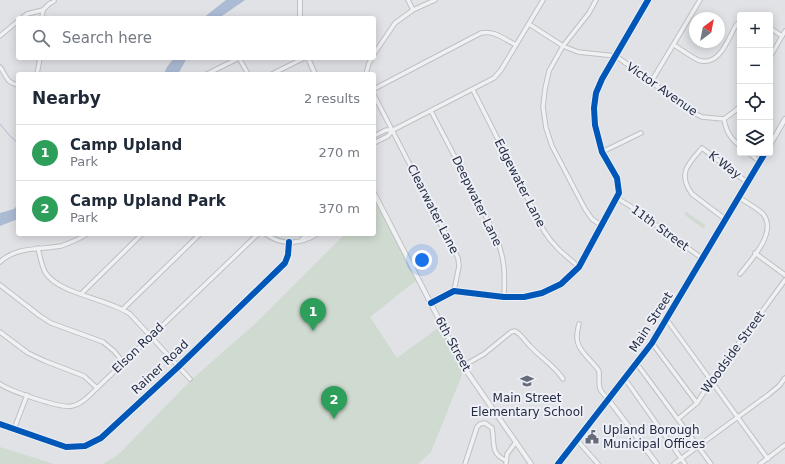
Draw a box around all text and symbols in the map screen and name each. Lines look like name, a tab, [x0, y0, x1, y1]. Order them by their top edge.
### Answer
north arrow	[689, 12, 725, 48]
map controls	[737, 12, 773, 156]
button: +	[737, 12, 773, 48]
search box	[16, 16, 376, 60]
icon: search	[30, 27, 52, 49]
text: Search here	[62, 29, 152, 47]
button: −	[737, 48, 773, 84]
street label: Victor Avenue	[624, 59, 700, 119]
button: locate	[737, 84, 773, 120]
text: Nearby	[32, 88, 101, 108]
text: 2 results	[304, 91, 360, 106]
button: layers	[737, 120, 773, 156]
text: Camp Upland	[70, 136, 182, 154]
street label: Edgewater Lane	[492, 137, 548, 229]
text: 1	[40, 145, 50, 160]
text: 270 m	[318, 145, 360, 160]
street label: K Way	[706, 148, 744, 182]
text: Park	[70, 154, 98, 169]
street label: Deepwater Lane	[449, 154, 505, 248]
street label: Clearwater Lane	[404, 162, 462, 256]
text: Camp Upland Park	[70, 192, 226, 210]
text: 2	[40, 201, 50, 216]
text: 370 m	[318, 201, 360, 216]
street label: 11th Street	[628, 202, 692, 254]
text: Park	[70, 210, 98, 225]
your location	[412, 250, 432, 270]
street label: Main Street	[626, 289, 676, 355]
pin: 1	[300, 298, 326, 331]
street label: Woodside Street	[698, 308, 768, 396]
street label: 6th Street	[432, 314, 474, 374]
street label: Elson Road	[109, 320, 167, 376]
street label: Rainer Road	[129, 337, 191, 397]
school or university icon: Main Street Elementary School	[519, 373, 535, 389]
pin: 2	[321, 386, 347, 419]
place label: Main Street Elementary School	[471, 391, 583, 419]
place label: Upland Borough Municipal Offices	[603, 423, 705, 451]
public building icon: Upland Borough Municipal Offices	[584, 429, 600, 445]

